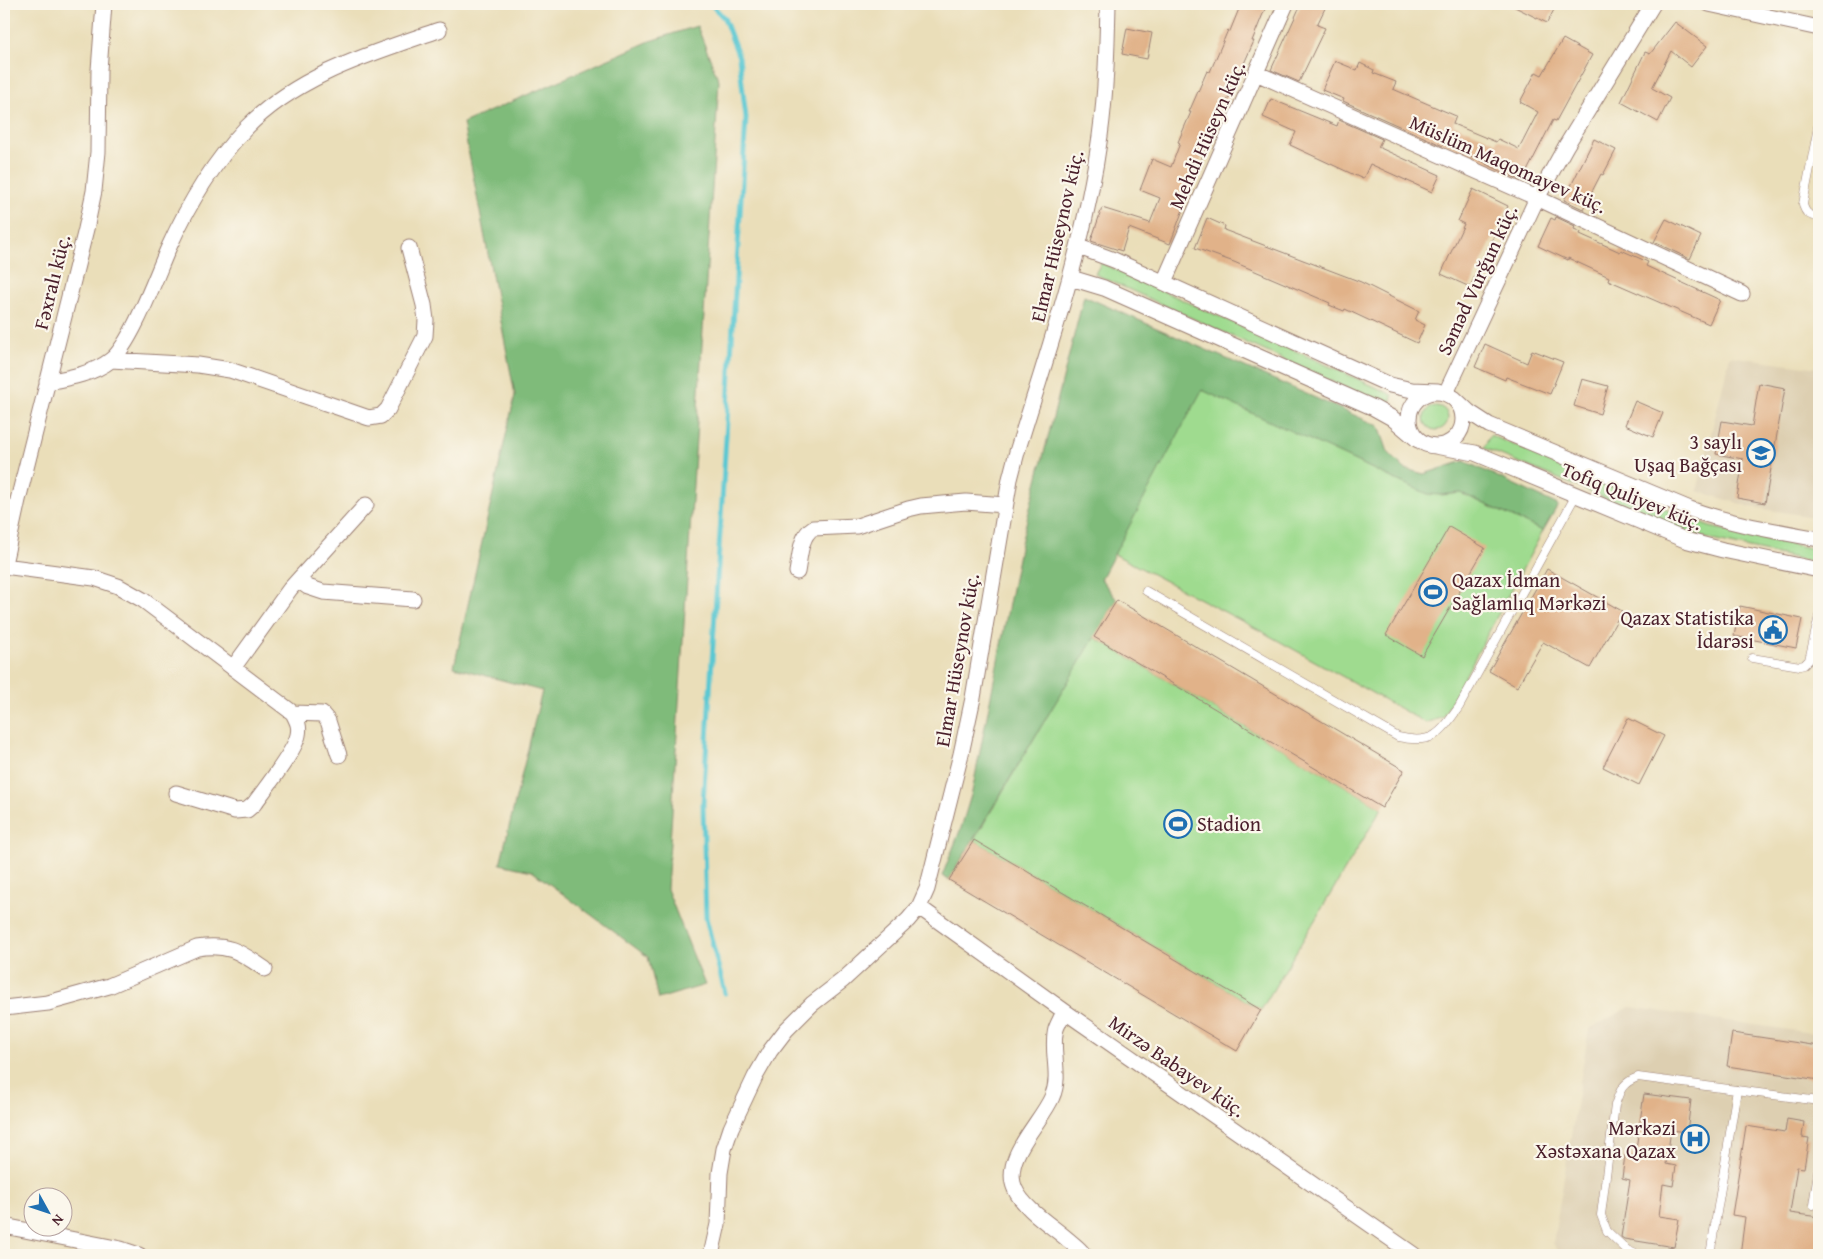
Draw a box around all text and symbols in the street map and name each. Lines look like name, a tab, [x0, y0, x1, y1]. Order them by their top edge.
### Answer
street label: Mehdi Hüseyn küç.	[1161, 56, 1252, 214]
street label: Müslüm Maqomayev küç.	[1405, 107, 1611, 220]
street label: Elmar Hüseynov küç.	[1023, 147, 1090, 325]
street label: Səməd Vurğun küç.	[1429, 200, 1524, 360]
street label: Fəxralı küç.	[26, 231, 77, 332]
place label: 3 saylı Uşaq Bağçası	[1634, 427, 1742, 479]
school or university icon: 3 saylı Uşaq Bağçası	[1746, 438, 1776, 468]
street label: Tofiq Quliyev küç.	[1557, 454, 1707, 537]
place label: Qazax İdman Sağlamlıq Mərkəzi	[1452, 565, 1607, 617]
street label: Elmar Hüseynov küç.	[927, 571, 986, 749]
sports icon: Qazax İdman Sağlamlıq Mərkəzi	[1418, 577, 1448, 607]
place label: Qazax Statistika İdarəsi	[1620, 603, 1755, 655]
public building icon: Qazax Statistika İdarəsi	[1758, 615, 1788, 645]
sports icon: Stadion	[1163, 809, 1193, 839]
place label: Stadion	[1197, 809, 1261, 838]
street label: Mirzə Babayev küç.	[1103, 1007, 1252, 1124]
place label: Mərkəzi Xəstəxana Qazax	[1535, 1113, 1677, 1165]
hospital icon: Mərkəzi Xəstəxana Qazax	[1680, 1124, 1710, 1154]
north arrow	[22, 1186, 72, 1236]
text: N	[47, 1210, 69, 1231]

